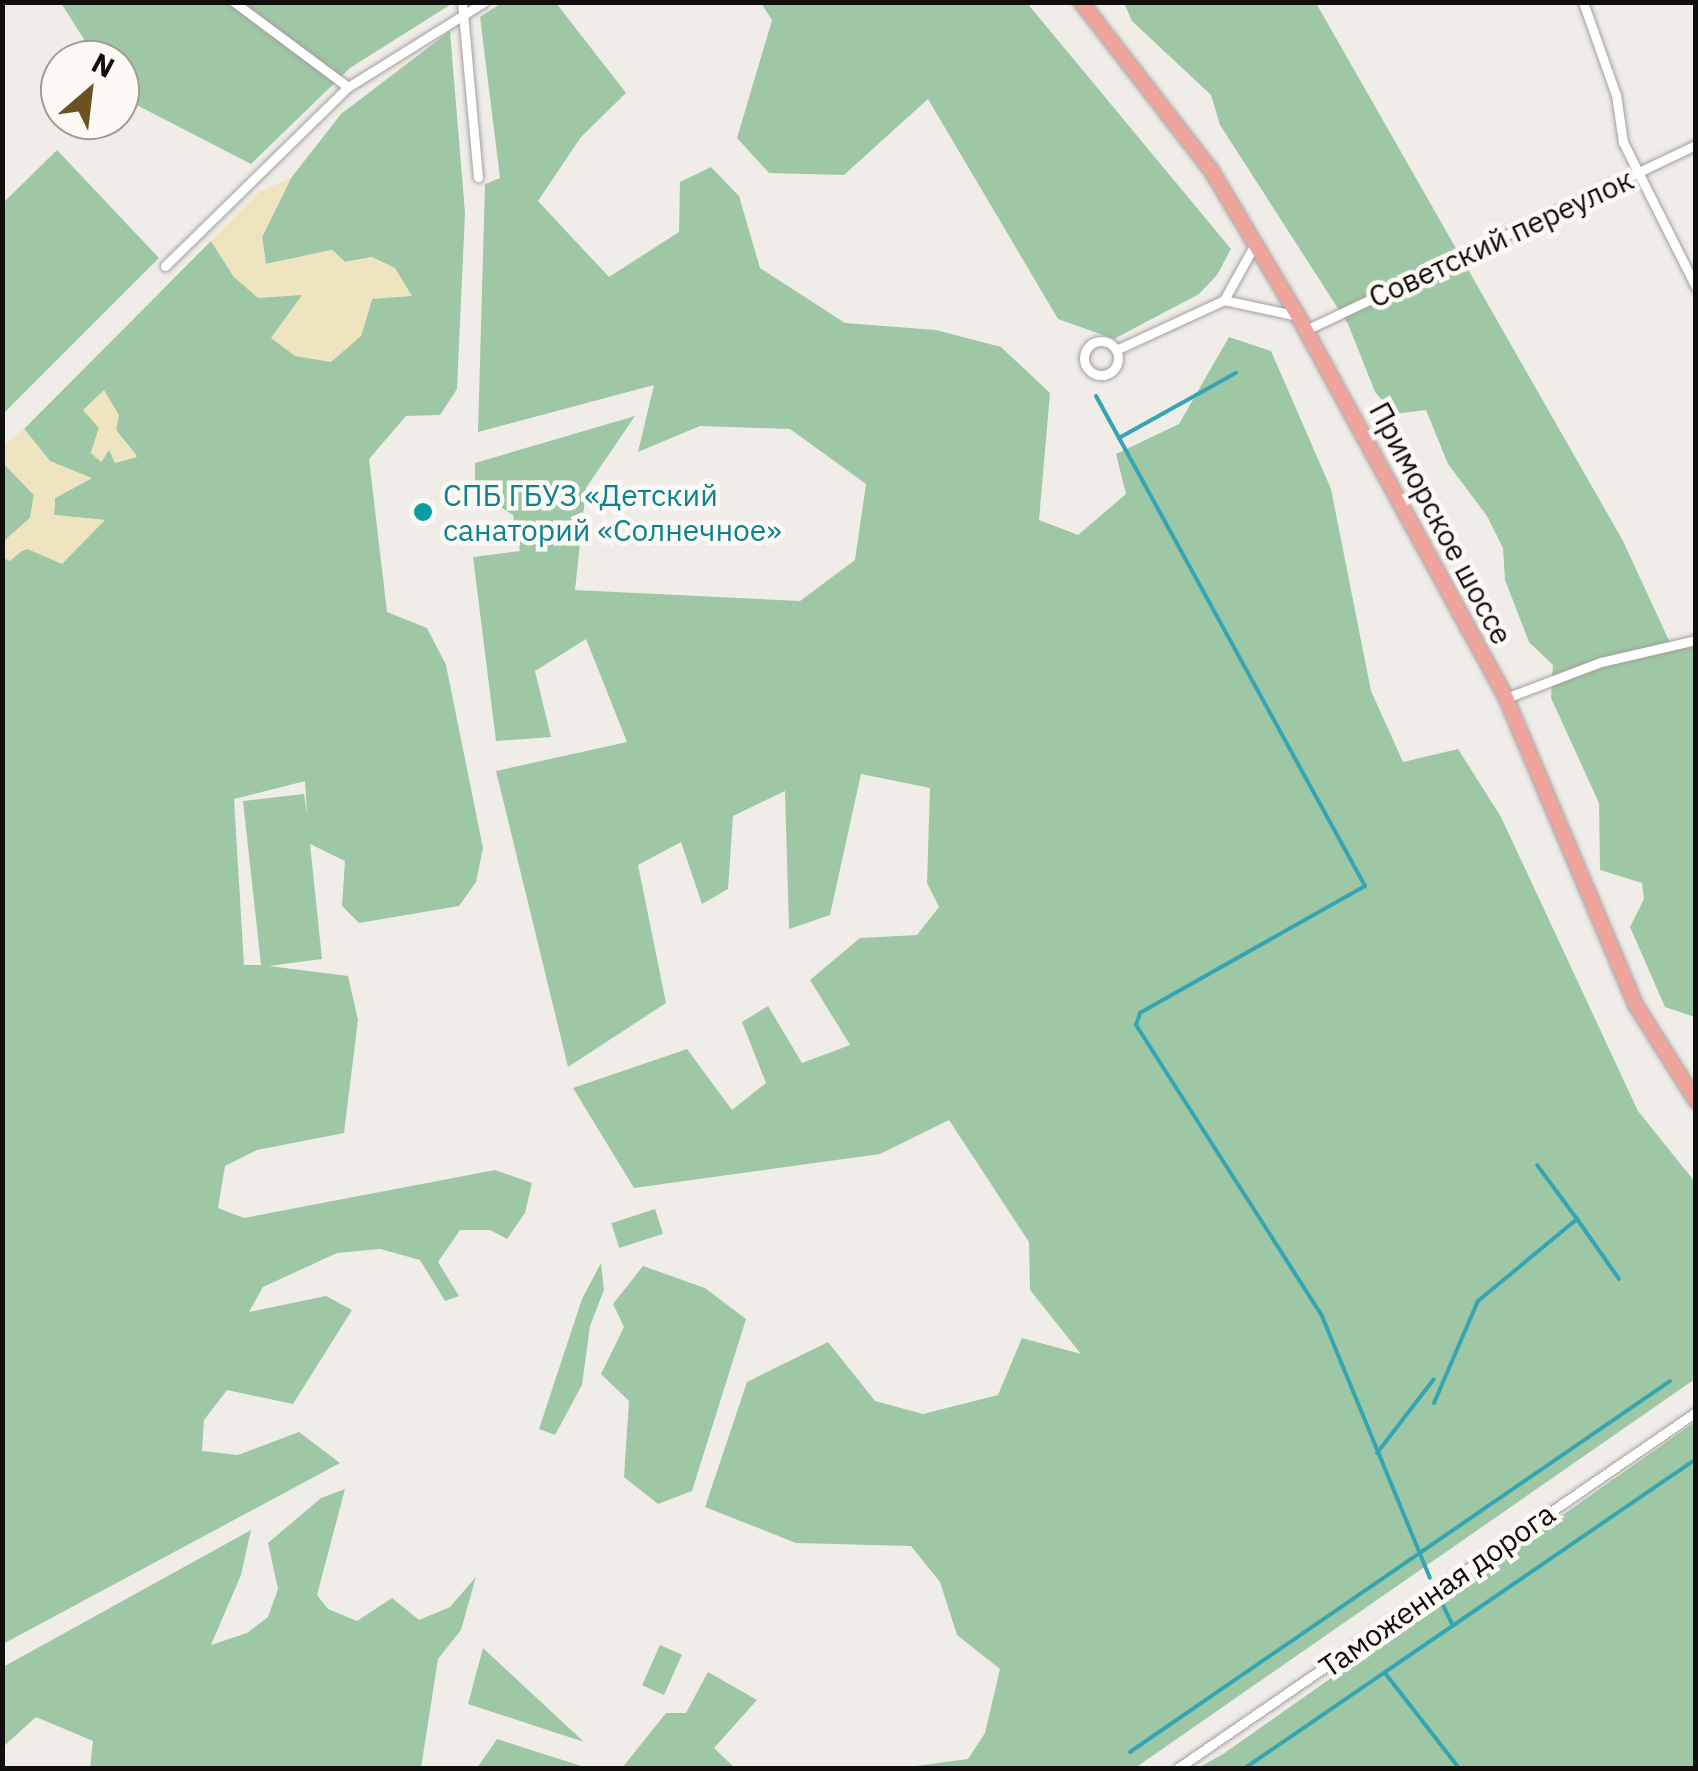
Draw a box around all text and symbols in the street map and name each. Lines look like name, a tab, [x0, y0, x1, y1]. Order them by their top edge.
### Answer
north arrow	[40, 40, 140, 140]
text: N	[86, 44, 121, 86]
street label: Советский переулок	[1363, 161, 1639, 315]
street label: Приморское шоссе	[1362, 396, 1520, 650]
place label: СПБ ГБУЗ «Детский санаторий «Солнечное»	[443, 477, 782, 548]
marker: СПБ ГБУЗ «Детский санаторий «Солнечное»	[412, 501, 434, 523]
street label: Таможенная дорога	[1312, 1495, 1562, 1685]

